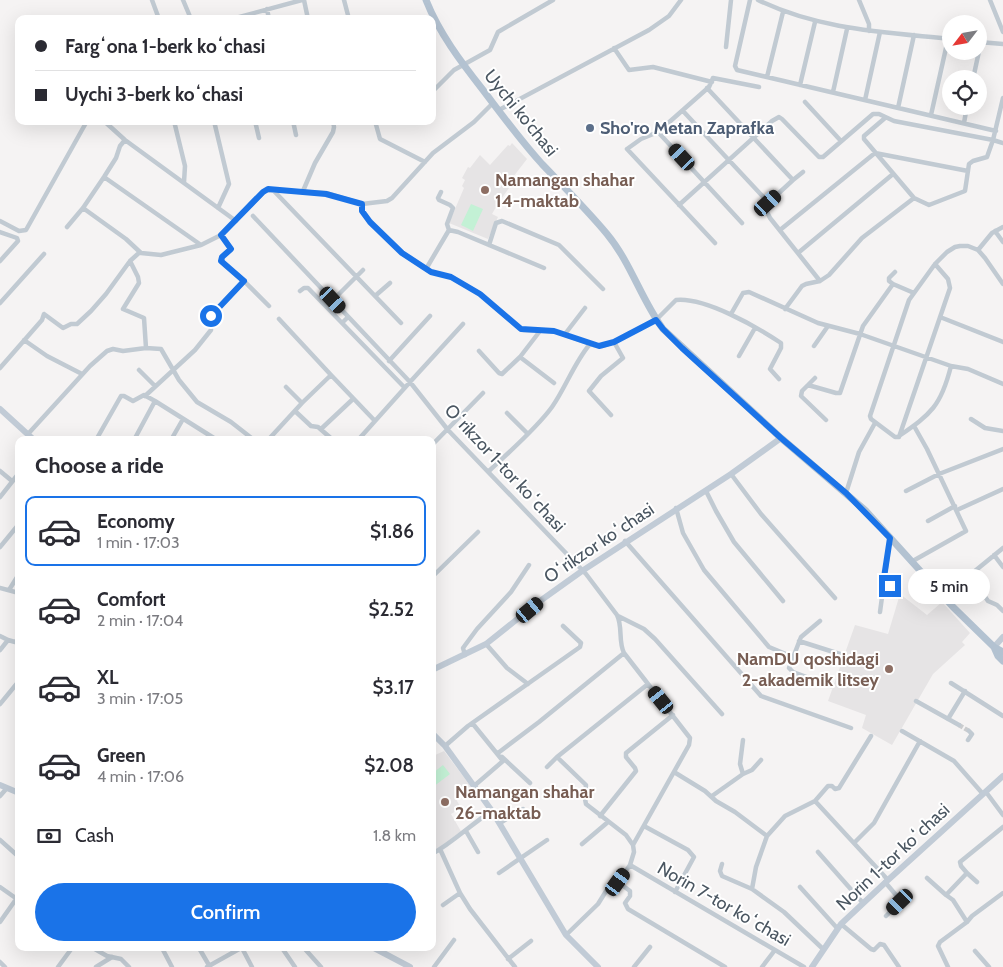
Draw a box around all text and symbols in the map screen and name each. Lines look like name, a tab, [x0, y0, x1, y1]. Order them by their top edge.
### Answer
north arrow	[942, 15, 988, 60]
map controls	[942, 15, 987, 115]
text: Fargʻona 1-berk koʻchasi	[65, 35, 265, 58]
street label: Uychi ko'chasi	[479, 65, 563, 161]
button: locate	[942, 70, 987, 115]
text: Uychi 3-berk koʻchasi	[65, 83, 243, 106]
place label: Sho'ro Metan Zaprafka	[600, 117, 774, 139]
marker: Sho'ro Metan Zaprafka	[584, 122, 596, 134]
car	[666, 141, 697, 173]
place label: Namangan shahar 14-maktab	[495, 169, 634, 212]
marker: Namangan shahar 14-maktab	[479, 184, 491, 196]
car	[751, 187, 784, 219]
car	[317, 284, 348, 316]
route start	[200, 305, 222, 327]
street label: Oʻrikzor 1-tor koʻchasi	[440, 399, 570, 537]
text: Choose a ride	[35, 452, 164, 479]
street label: Oʻrikzor koʻchasi	[540, 498, 658, 588]
icon: car	[37, 509, 82, 554]
text: Economy	[97, 510, 175, 533]
text: $1.86	[370, 520, 414, 543]
text: 1 min · 17:03	[97, 533, 180, 552]
callout: 5 min	[908, 568, 990, 604]
route end	[879, 575, 901, 597]
text: 5 min	[930, 577, 968, 596]
icon: car	[37, 587, 82, 632]
text: Comfort	[97, 588, 166, 611]
car	[513, 595, 546, 625]
text: $2.52	[369, 598, 414, 621]
text: 2 min · 17:04	[97, 611, 183, 630]
place label: NamDU qoshidagi 2-akademik litsey	[737, 648, 879, 691]
marker: NamDU qoshidagi 2-akademik litsey	[883, 663, 895, 675]
icon: car	[37, 665, 82, 710]
text: XL	[97, 666, 118, 689]
text: $3.17	[373, 676, 414, 699]
car	[645, 684, 676, 716]
text: 3 min · 17:05	[97, 689, 183, 708]
icon: car	[37, 743, 82, 788]
text: Green	[97, 744, 146, 767]
text: $2.08	[364, 754, 414, 777]
text: 4 min · 17:06	[97, 767, 184, 786]
place label: Namangan shahar 26-maktab	[455, 781, 594, 824]
marker: Namangan shahar 26-maktab	[439, 796, 451, 808]
street label: Norin 1-tor koʻchasi	[832, 799, 954, 915]
icon: cash	[35, 822, 63, 850]
text: Cash	[75, 824, 114, 847]
text: 1.8 km	[373, 826, 416, 845]
street label: Norin 7-tor koʻchasi	[654, 857, 794, 951]
car	[603, 865, 632, 899]
button: Confirm	[35, 883, 416, 941]
car	[883, 886, 916, 918]

